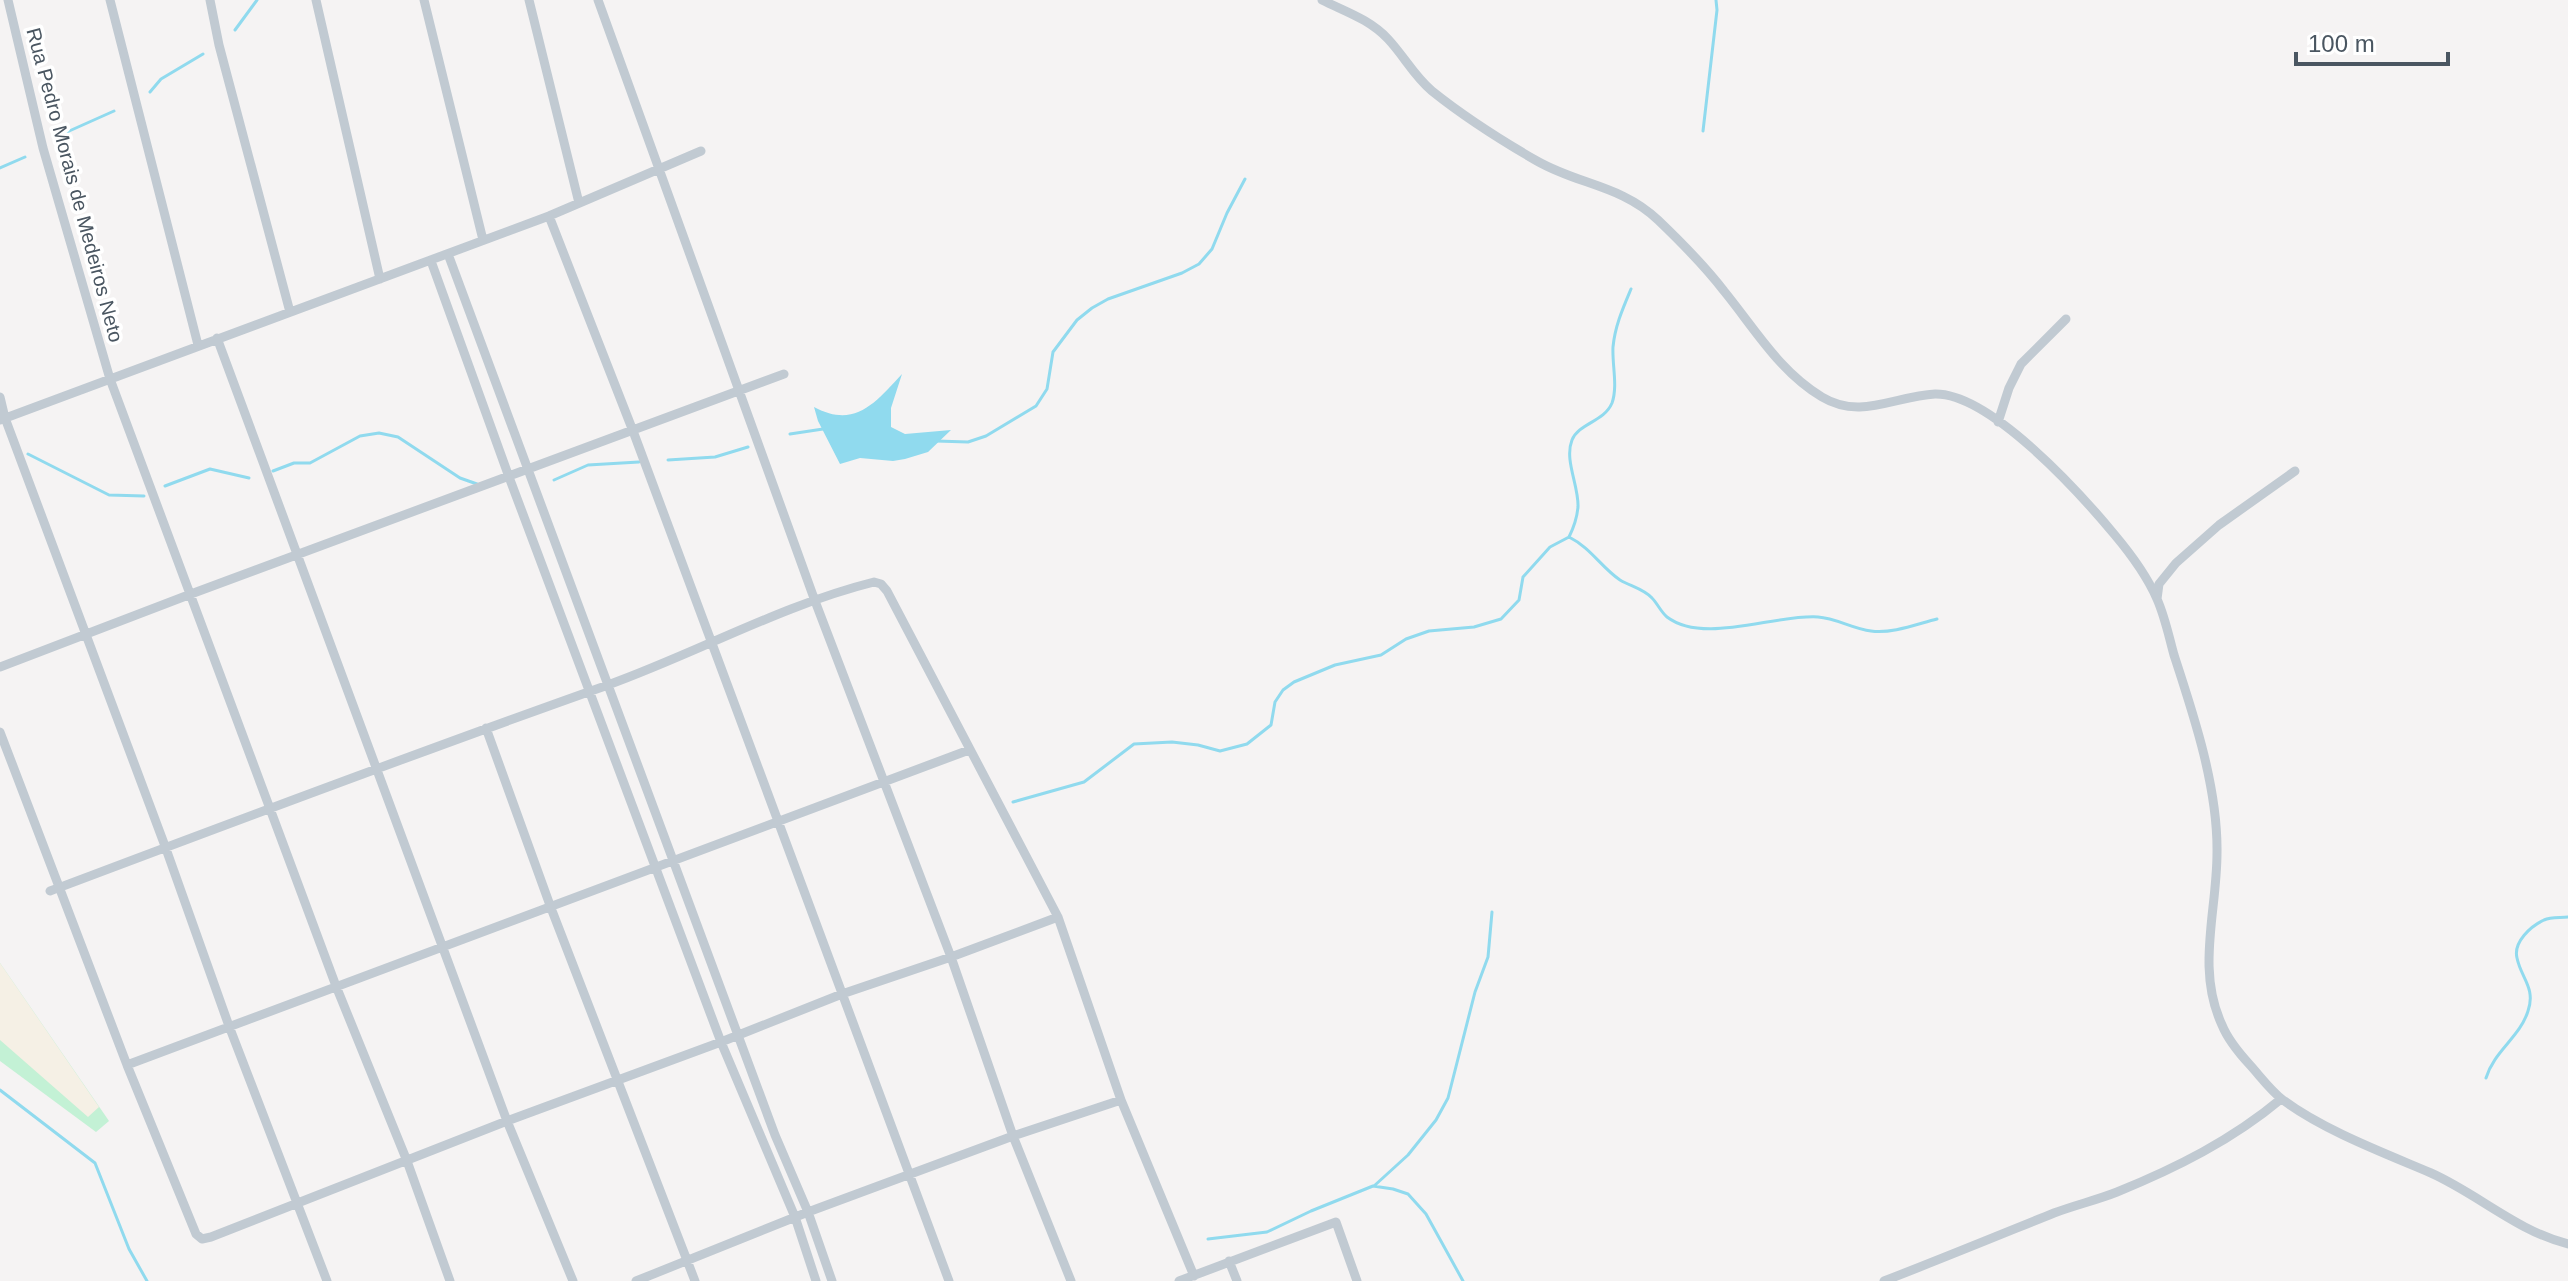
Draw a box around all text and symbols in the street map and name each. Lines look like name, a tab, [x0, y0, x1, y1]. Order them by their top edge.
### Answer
scale bar	[2296, 16, 2448, 66]
street label: Rua Pedro Morais de Medeiros Neto	[22, 25, 128, 345]
text: 100 m	[2308, 30, 2375, 57]

